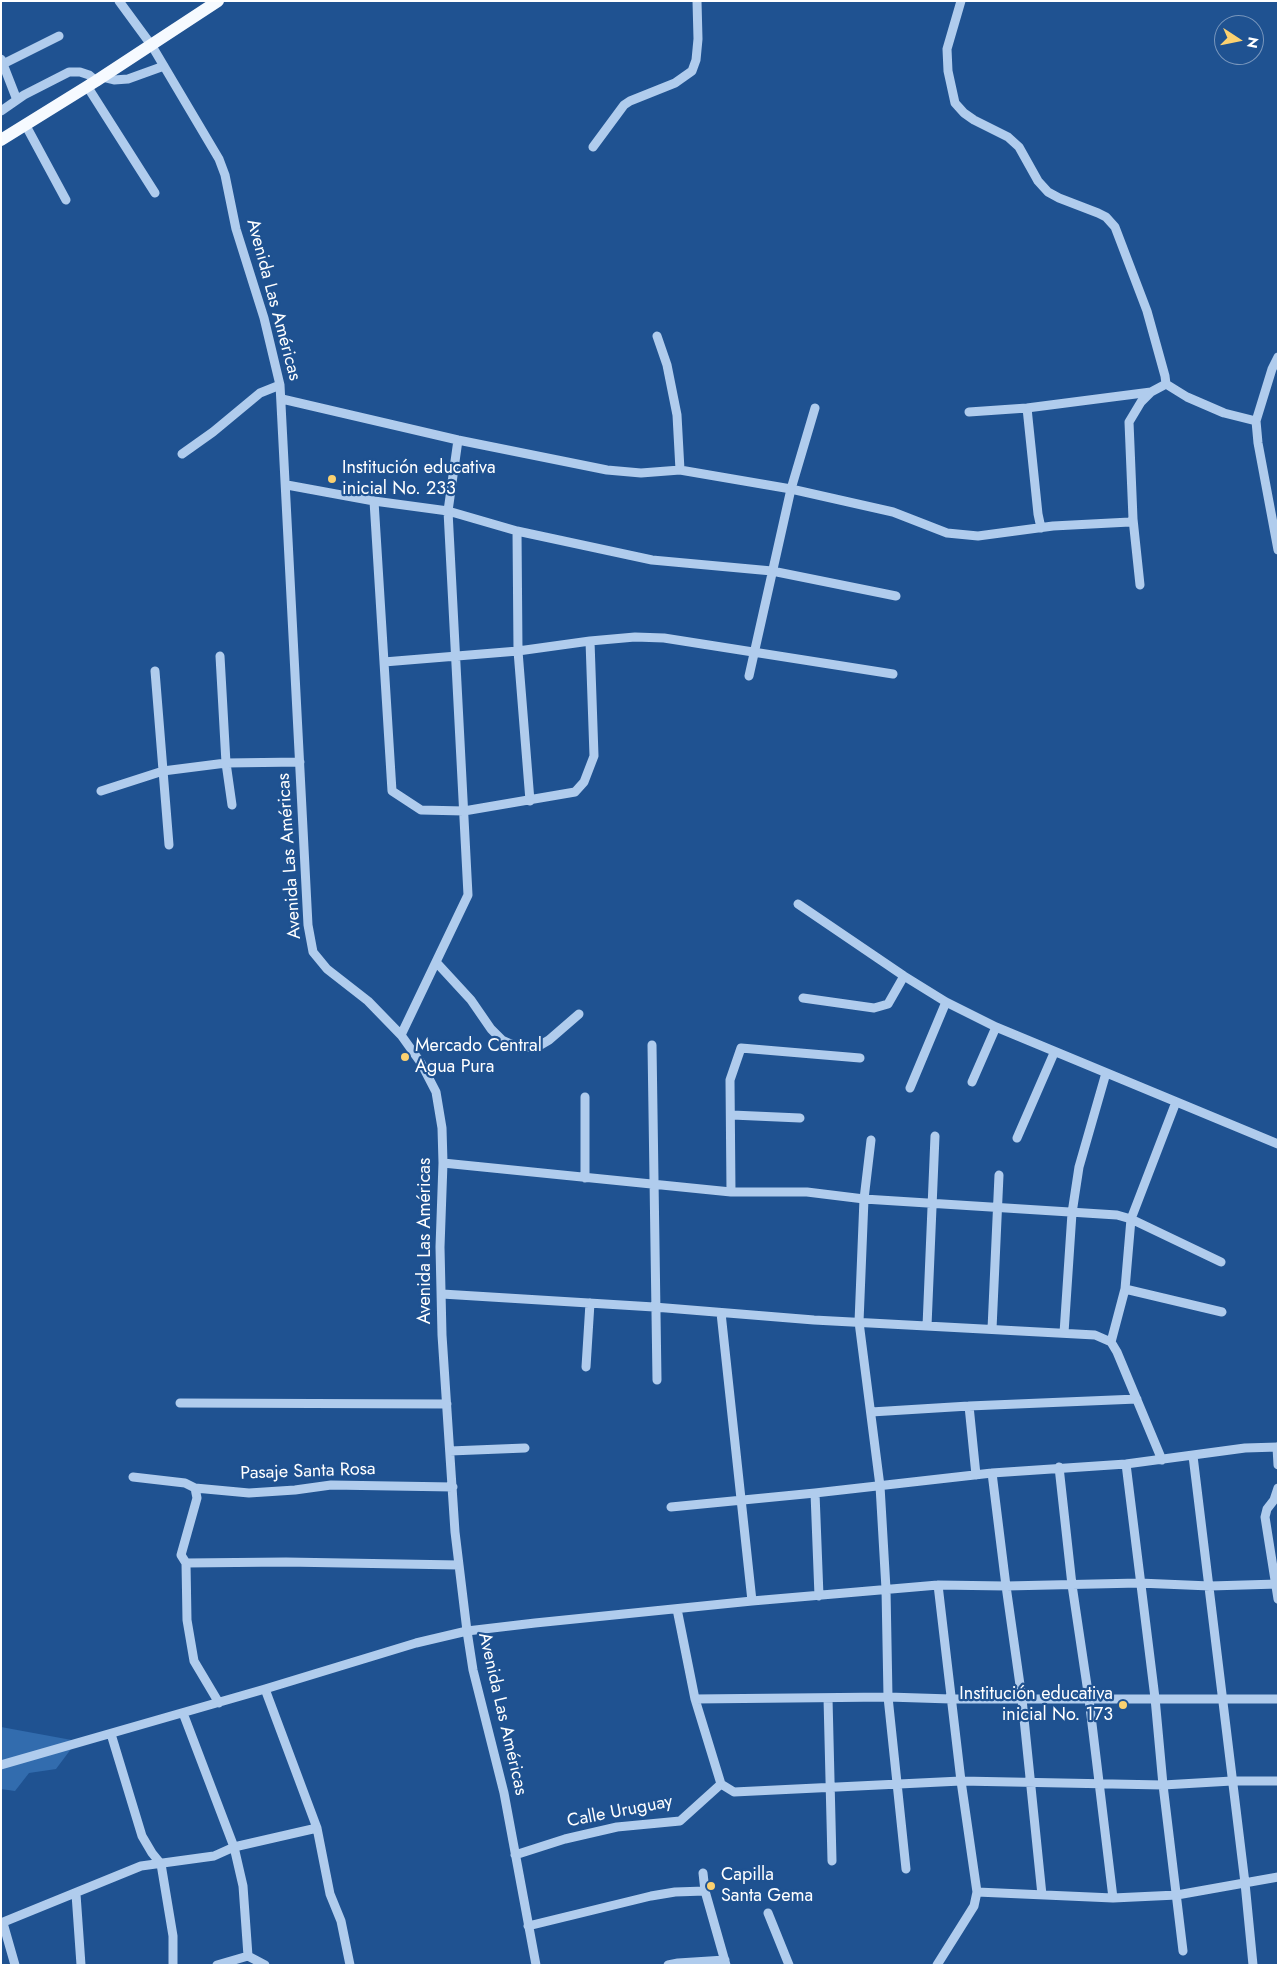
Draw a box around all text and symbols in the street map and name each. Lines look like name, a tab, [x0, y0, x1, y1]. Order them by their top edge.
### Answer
north arrow	[1214, 15, 1264, 65]
text: N	[1242, 35, 1264, 50]
street label: Avenida Las Américas	[241, 217, 305, 383]
place label: Institución educativa inicial No. 233	[342, 458, 496, 500]
marker: Institución educativa inicial No. 233	[326, 473, 338, 485]
street label: Avenida Las Américas	[273, 772, 307, 940]
place label: Mercado Central Agua Pura	[415, 1036, 542, 1078]
marker: Mercado Central Agua Pura	[399, 1051, 411, 1063]
street label: Avenida Las Américas	[415, 1158, 437, 1324]
street label: Pasaje Santa Rosa	[240, 1459, 376, 1485]
street label: Avenida Las Américas	[473, 1631, 531, 1797]
place label: Institución educativa inicial No. 173	[959, 1684, 1113, 1726]
marker: Institución educativa inicial No. 173	[1117, 1699, 1129, 1711]
street label: Calle Uruguay	[565, 1791, 675, 1833]
place label: Capilla Santa Gema	[721, 1865, 813, 1908]
marker: Capilla Santa Gema	[705, 1880, 717, 1892]

